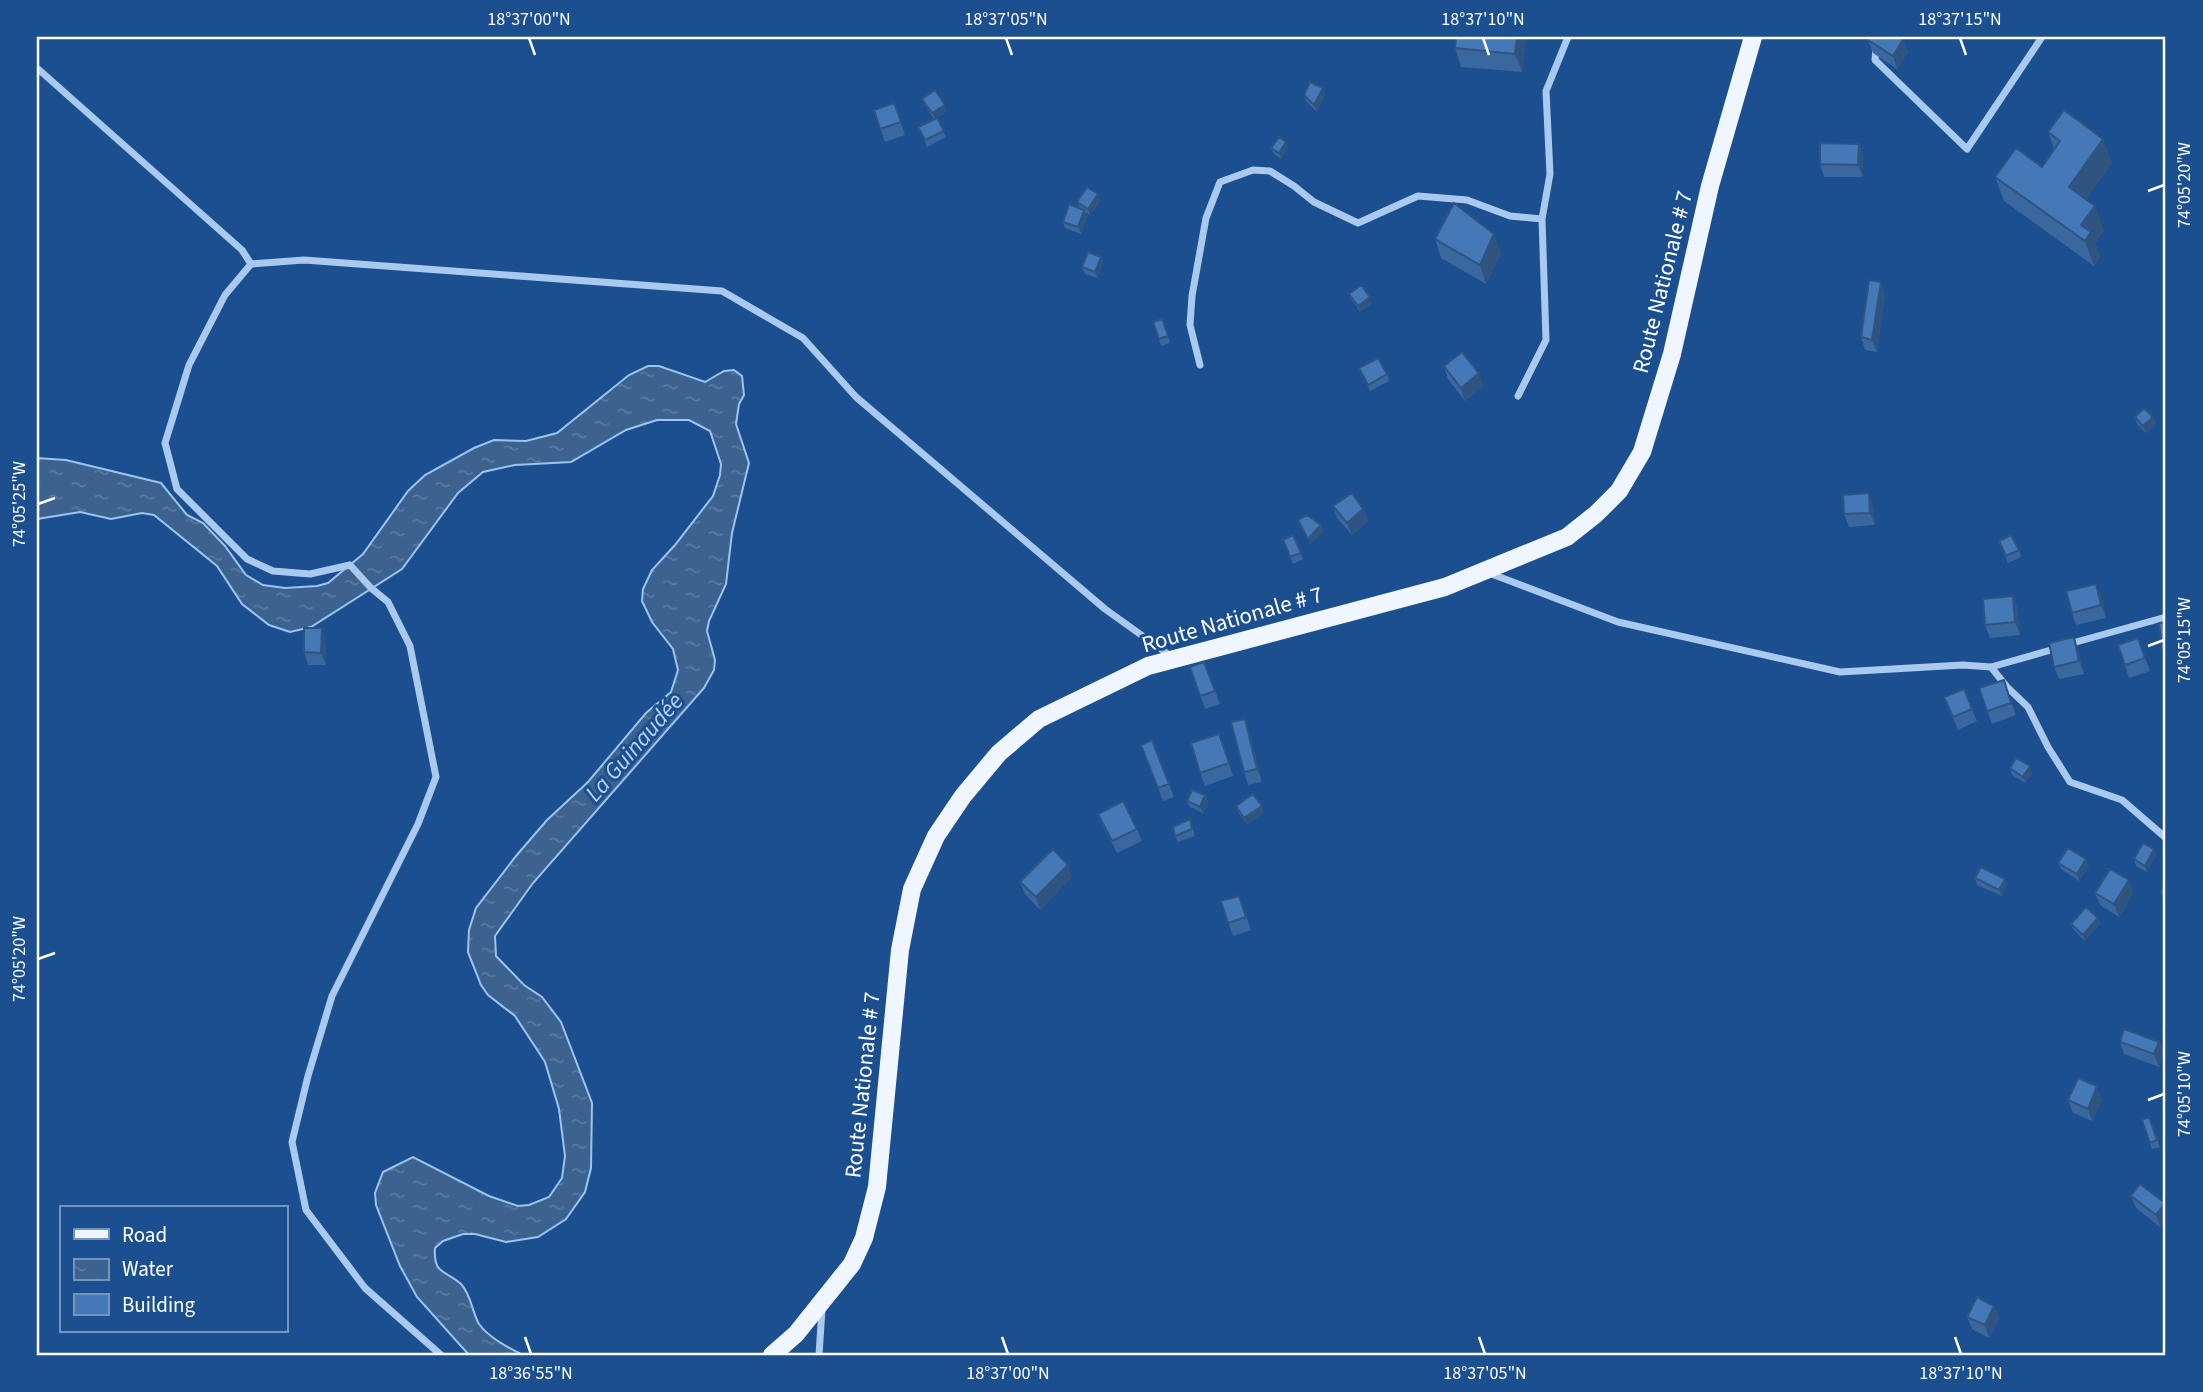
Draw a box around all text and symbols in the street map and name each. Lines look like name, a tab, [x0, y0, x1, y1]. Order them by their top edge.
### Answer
text: 18°37'00"N	[487, 7, 571, 32]
text: 18°37'05"N	[964, 7, 1048, 32]
text: 18°37'10"N	[1441, 7, 1525, 32]
text: 18°37'15"N	[1918, 7, 2002, 32]
text: 74°05'20"W	[2172, 142, 2197, 228]
street label: Route Nationale # 7	[1624, 187, 1701, 377]
text: 74°05'25"W	[7, 461, 32, 547]
street label: Route Nationale # 7	[1138, 578, 1327, 661]
text: 74°05'15"W	[2172, 597, 2197, 683]
water label: La Guinaudée	[577, 685, 692, 810]
text: 74°05'20"W	[7, 916, 32, 1002]
street label: Route Nationale # 7	[836, 990, 889, 1180]
text: 74°05'10"W	[2172, 1051, 2197, 1137]
legend	[60, 1206, 287, 1332]
text: Road	[122, 1220, 167, 1250]
text: Water	[122, 1254, 174, 1284]
text: Building	[122, 1290, 196, 1320]
text: 18°36'55"N	[489, 1361, 573, 1386]
text: 18°37'00"N	[966, 1361, 1050, 1386]
text: 18°37'05"N	[1443, 1361, 1527, 1386]
text: 18°37'10"N	[1919, 1361, 2003, 1386]

